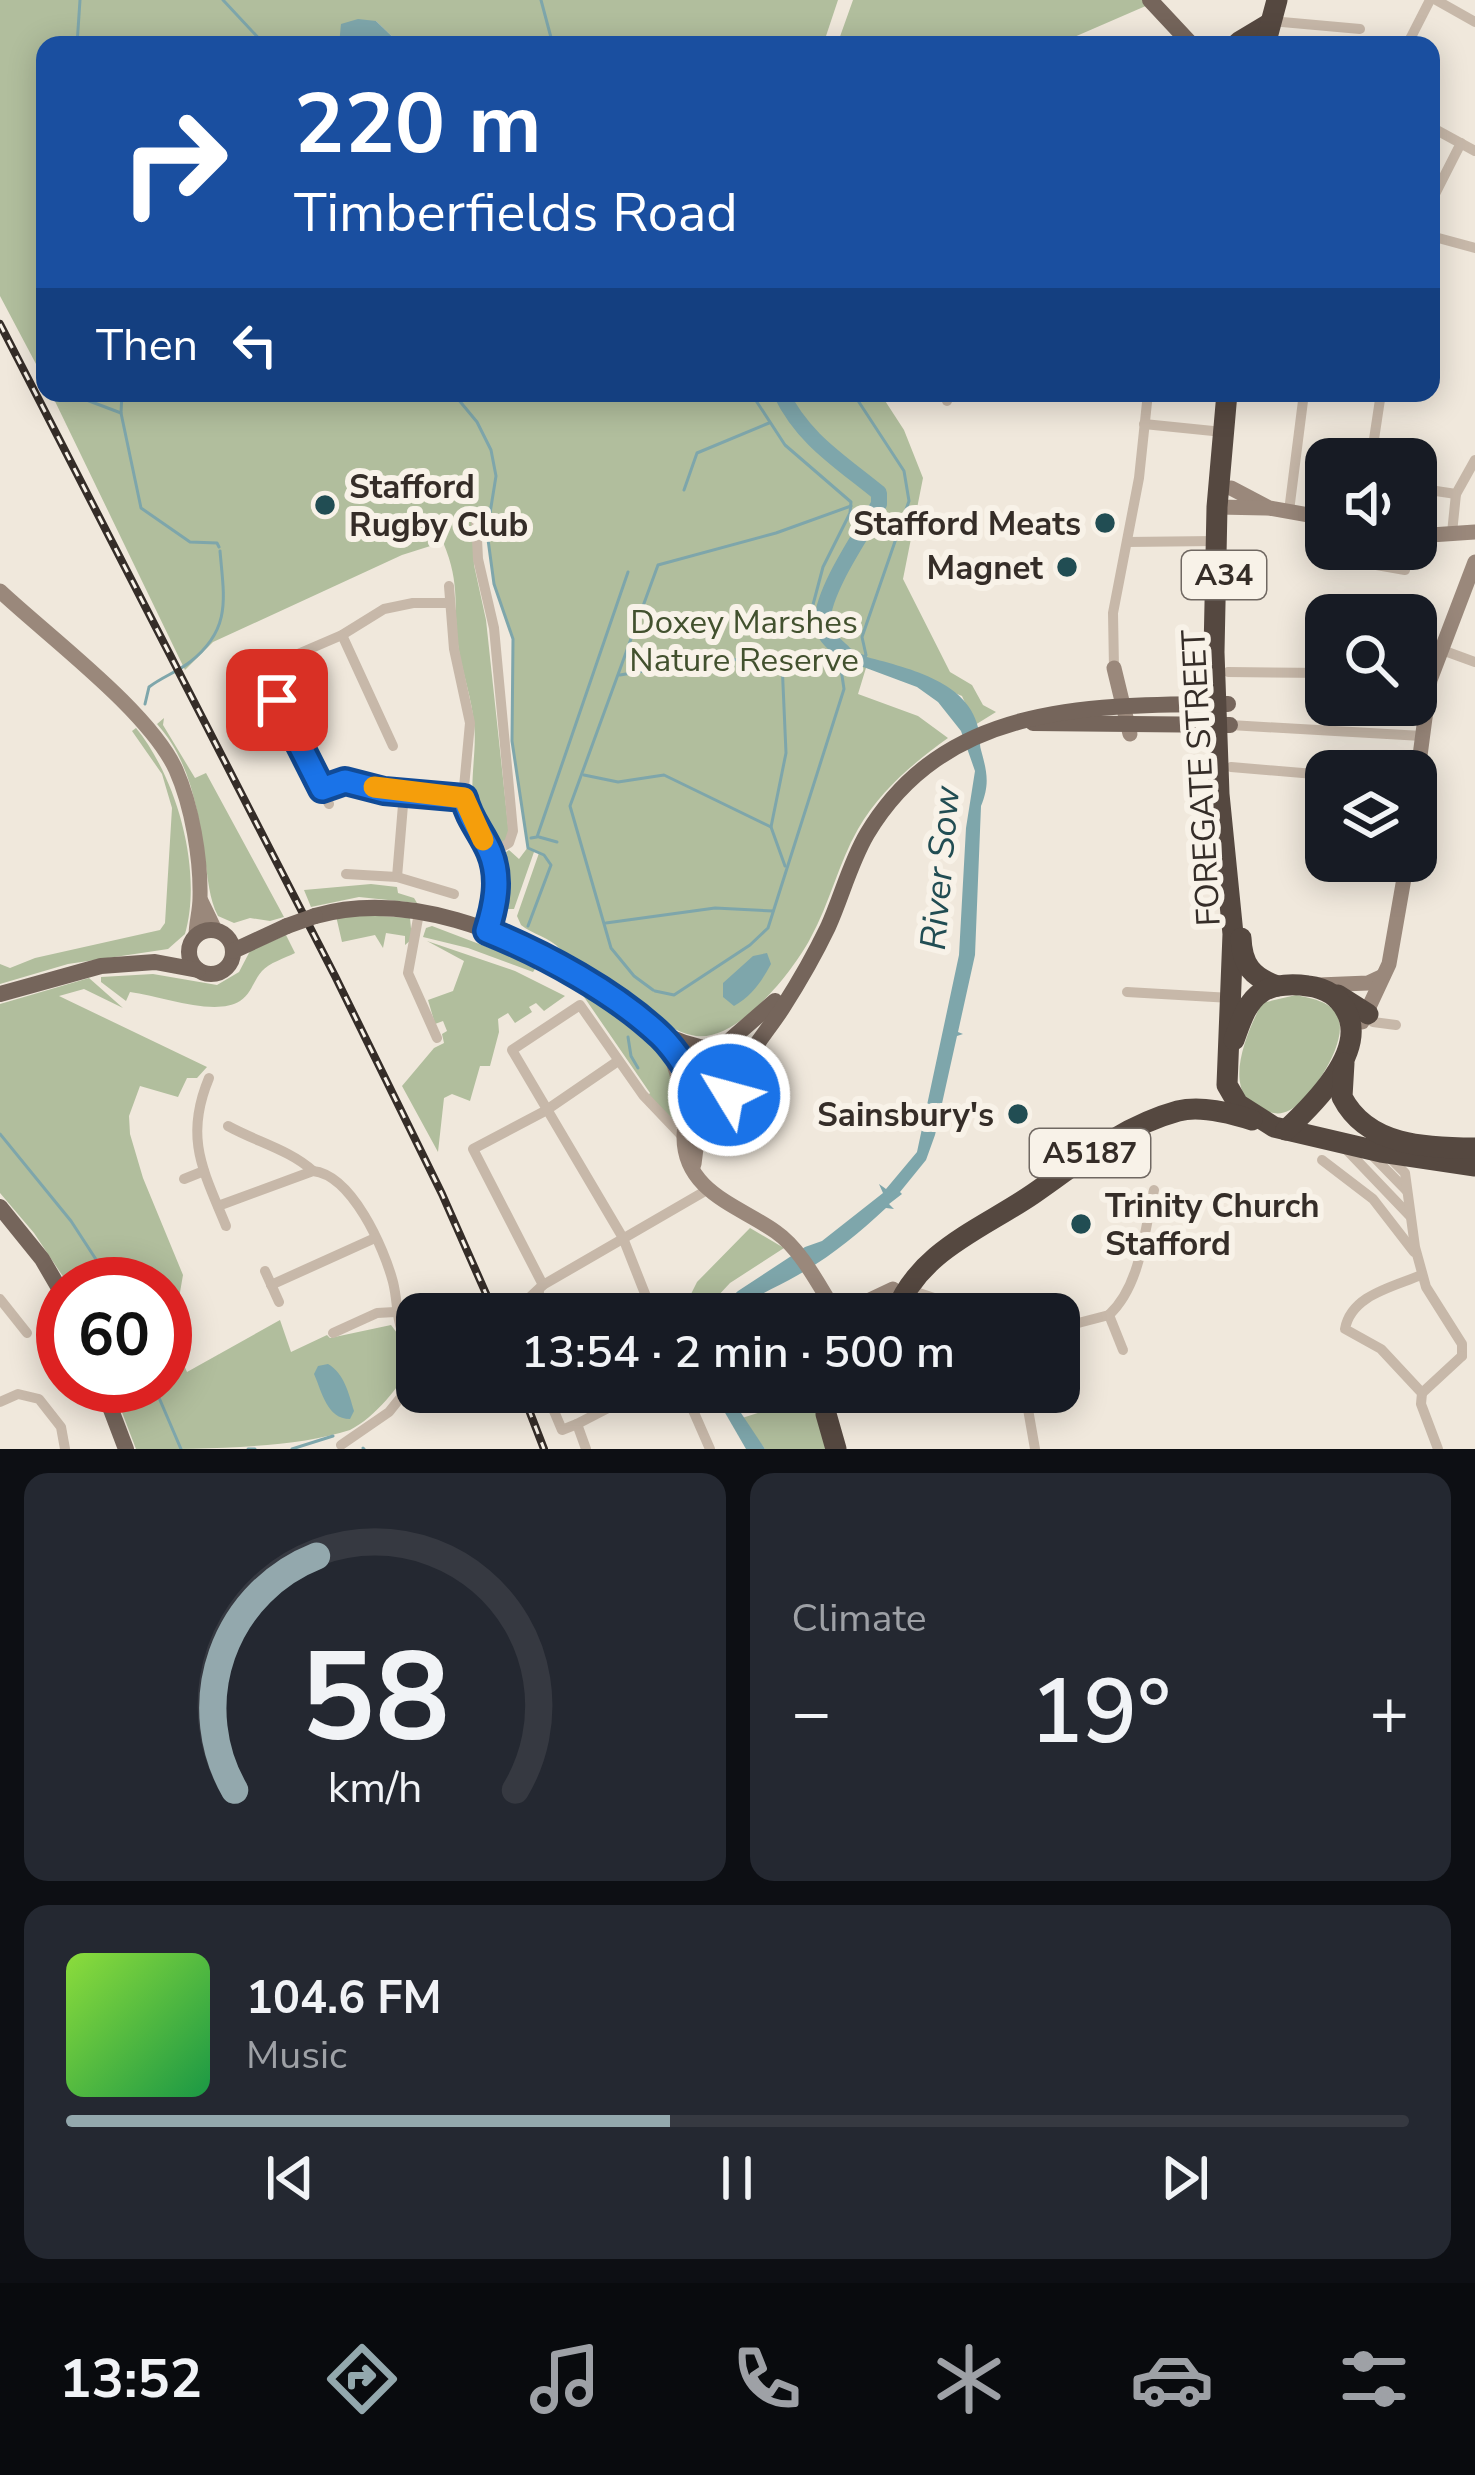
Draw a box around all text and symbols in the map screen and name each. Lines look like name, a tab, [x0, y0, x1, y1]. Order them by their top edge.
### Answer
text: 220 m	[294, 67, 542, 182]
icon: right	[96, 84, 252, 240]
text: Timberfields Road	[294, 176, 738, 250]
icon: left	[222, 312, 288, 378]
text: Then	[96, 315, 198, 376]
map controls	[1305, 438, 1437, 882]
button: sound	[1305, 438, 1437, 570]
place label: Stafford Rugby Club	[349, 465, 528, 548]
marker: Stafford Rugby Club	[312, 492, 338, 518]
place label: Stafford Meats	[853, 502, 1081, 547]
marker: Stafford Meats	[1092, 510, 1118, 536]
place label: Magnet	[927, 546, 1043, 591]
road number: A34	[1182, 551, 1266, 599]
marker: Magnet	[1054, 554, 1080, 580]
button: search	[1305, 594, 1437, 726]
park label: Doxey Marshes Nature Reserve	[629, 600, 859, 683]
street label: FOREGATE STREET	[1171, 628, 1232, 927]
pin	[226, 649, 328, 751]
icon: arrive	[244, 667, 310, 733]
button: layers	[1305, 750, 1437, 882]
water label: River Sow	[909, 784, 972, 952]
position arrow	[666, 1032, 792, 1158]
place label: Sainsbury's	[817, 1093, 994, 1138]
marker: Sainsbury's	[1005, 1101, 1031, 1127]
road number: A5187	[1030, 1129, 1150, 1177]
place label: Trinity Church Stafford	[1105, 1184, 1320, 1267]
marker: Trinity Church Stafford	[1068, 1211, 1094, 1237]
speed limit sign: 60	[36, 1257, 192, 1413]
text: 13:54 · 2 min · 500 m	[521, 1322, 955, 1383]
text: Climate	[792, 1592, 927, 1645]
text: 58	[300, 1613, 450, 1783]
text: 19°	[1029, 1651, 1171, 1774]
text: −	[792, 1668, 831, 1758]
text: +	[1369, 1668, 1409, 1758]
text: km/h	[327, 1759, 422, 1817]
text: 104.6 FM	[246, 1968, 442, 2029]
text: Music	[246, 2029, 347, 2082]
icon: previous	[257, 2145, 323, 2211]
icon: pause	[704, 2145, 770, 2211]
icon: next	[1152, 2145, 1218, 2211]
icon: directions	[320, 2337, 404, 2421]
icon: music	[523, 2337, 607, 2421]
icon: phone	[725, 2337, 809, 2421]
icon: climate	[927, 2337, 1011, 2421]
icon: car	[1130, 2337, 1214, 2421]
icon: filters	[1332, 2337, 1416, 2421]
text: 13:52	[59, 2342, 202, 2416]

